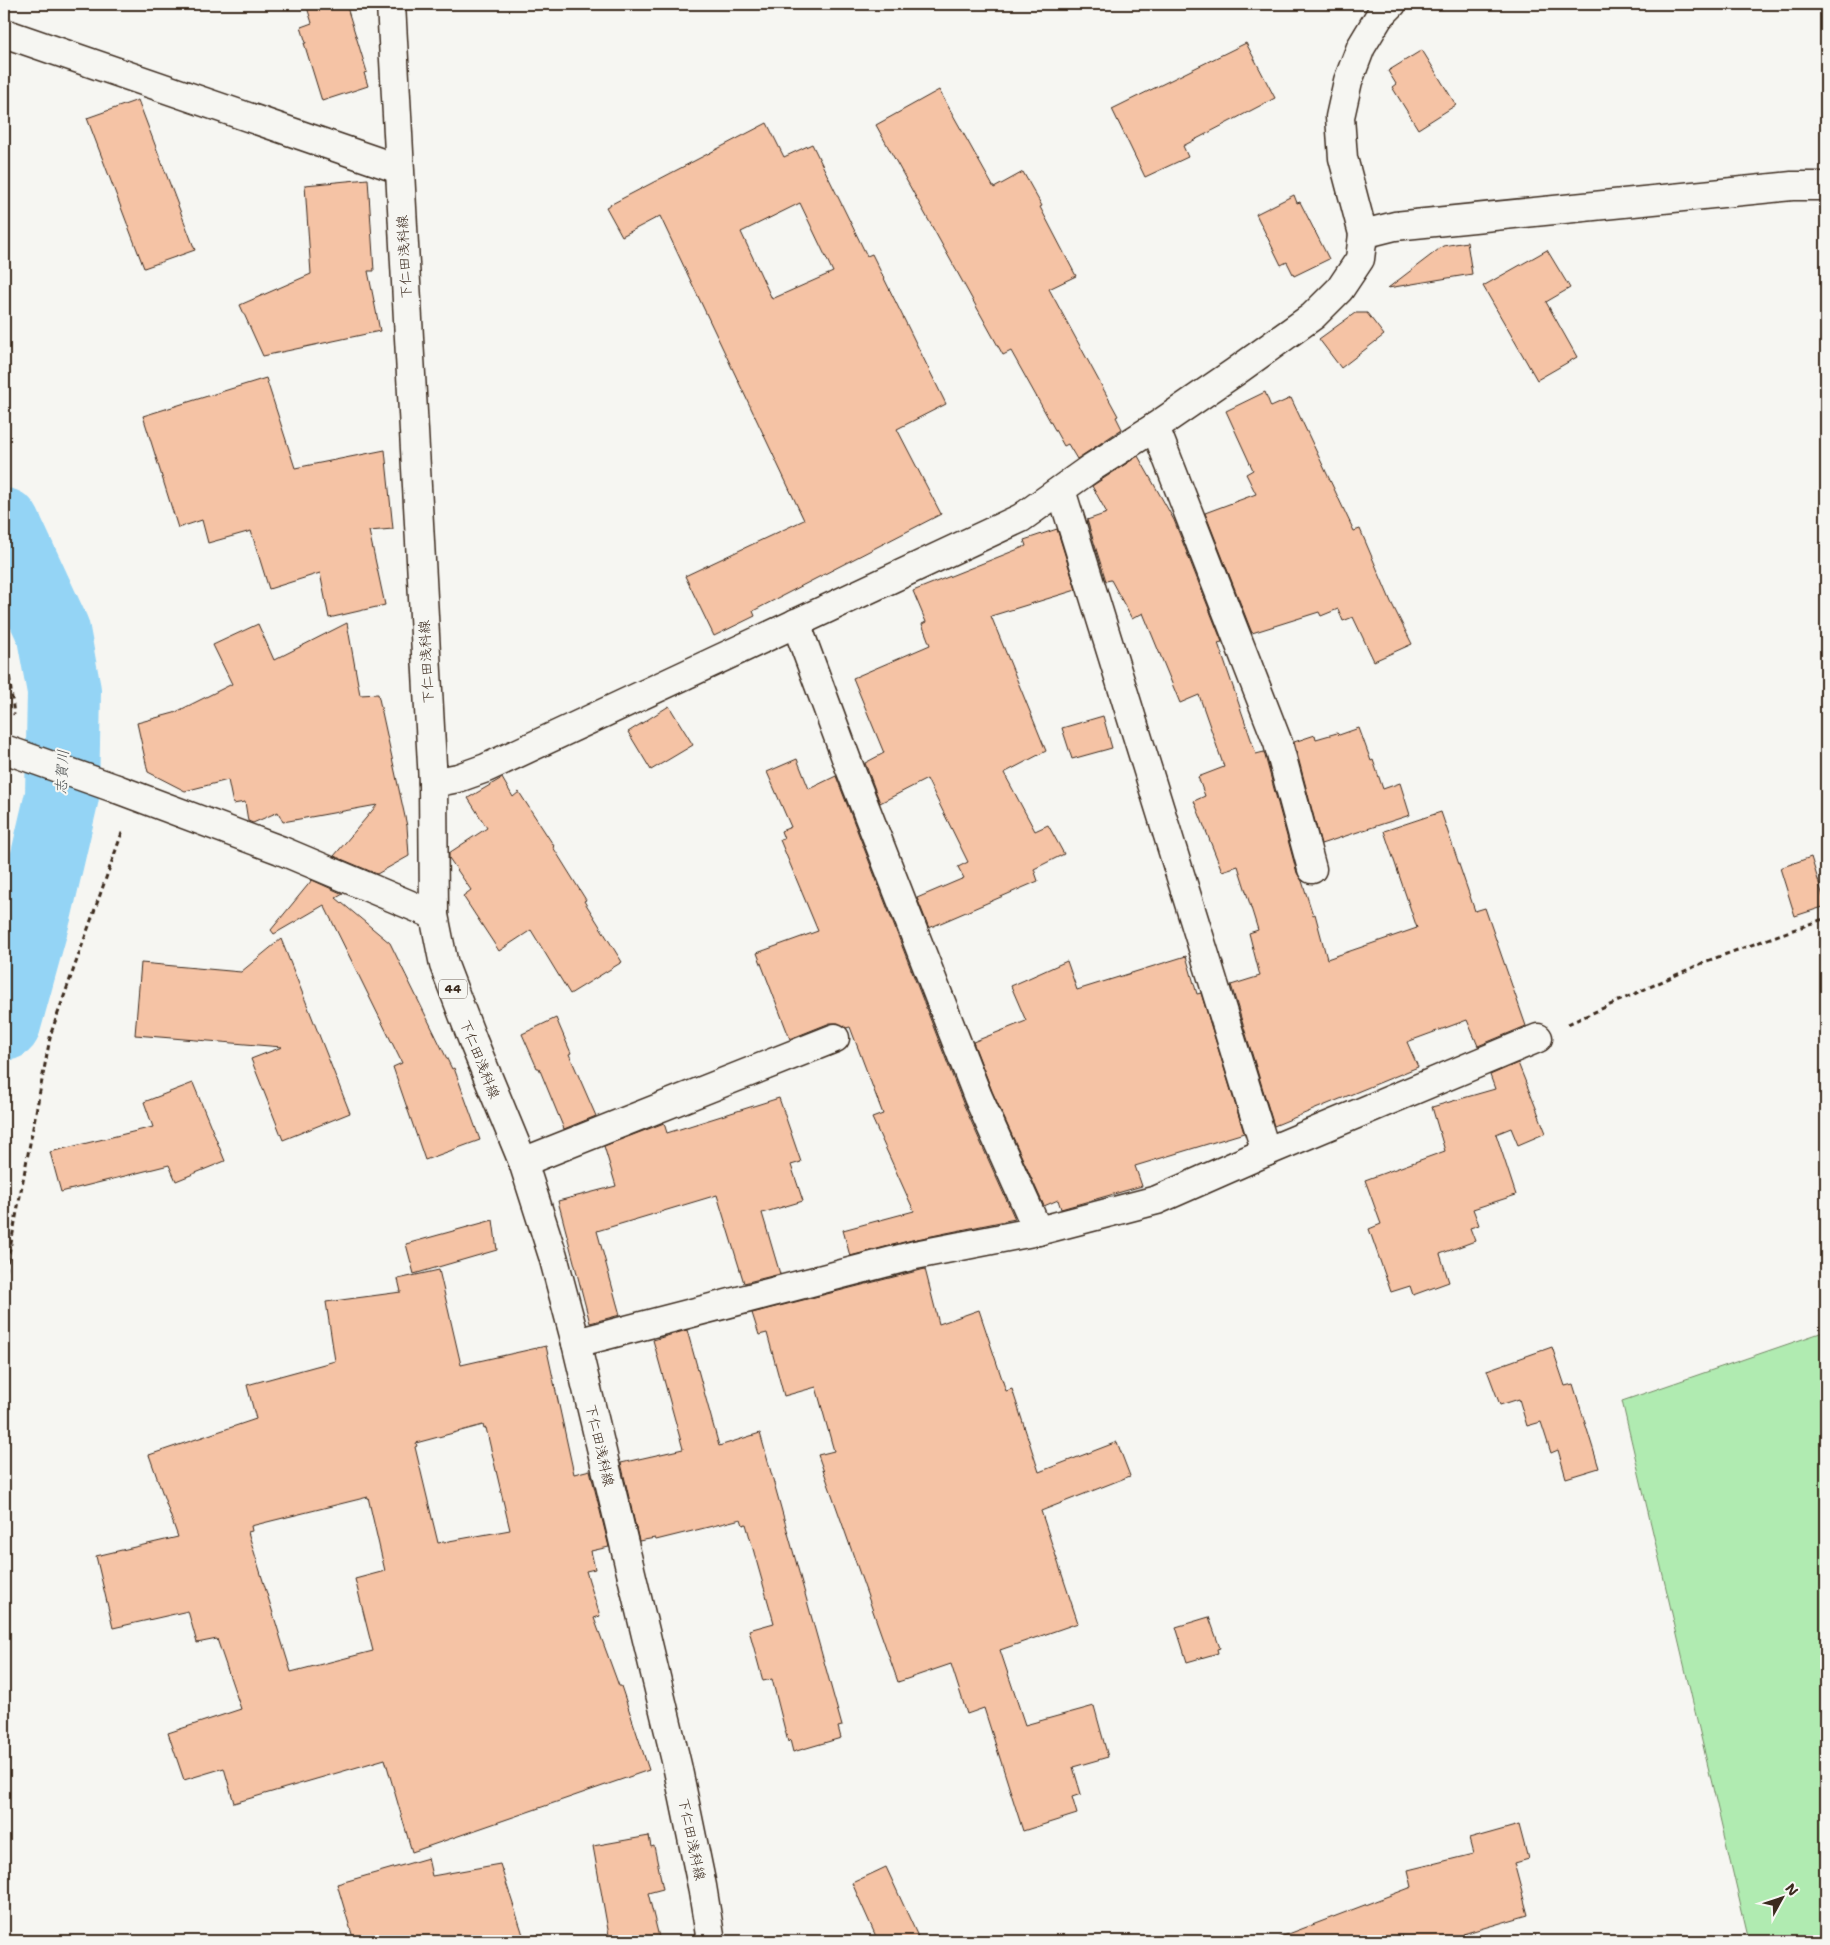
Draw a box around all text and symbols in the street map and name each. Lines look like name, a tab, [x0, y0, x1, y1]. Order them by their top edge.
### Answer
street label: 下仁田浅科線	[393, 215, 415, 299]
street label: 下仁田浅科線	[415, 620, 437, 704]
water label: 志賀川	[51, 749, 73, 795]
road number: 44	[439, 980, 467, 999]
street label: 下仁田浅科線	[456, 1017, 504, 1101]
street label: 下仁田浅科線	[582, 1402, 618, 1488]
street label: 下仁田浅科線	[674, 1796, 710, 1882]
north arrow	[1758, 1872, 1808, 1922]
text: N	[1781, 1880, 1802, 1900]

